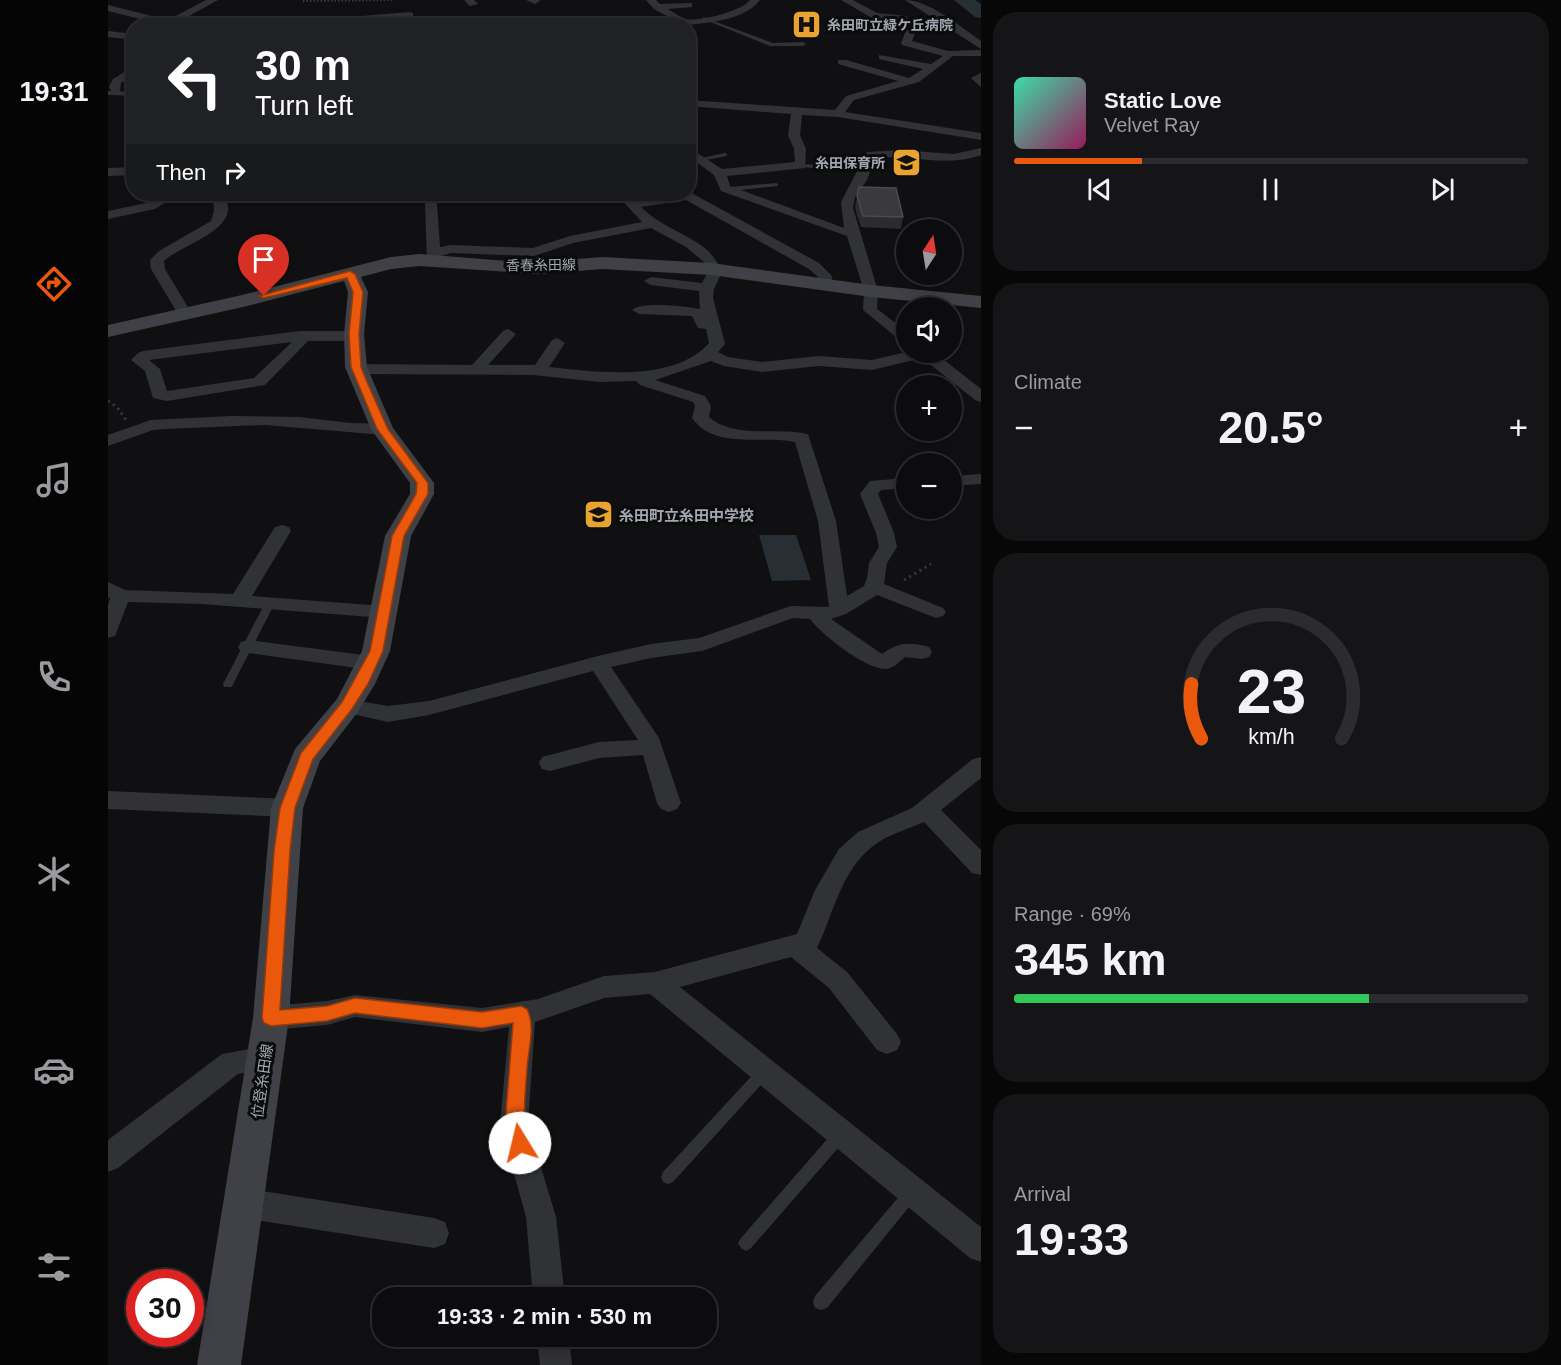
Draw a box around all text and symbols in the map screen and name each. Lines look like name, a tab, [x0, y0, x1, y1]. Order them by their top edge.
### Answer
hospital icon: 糸田町立緑ケ丘病院	[790, 9, 822, 41]
place label: 糸田町立緑ケ丘病院	[827, 17, 953, 33]
icon: left	[156, 42, 234, 120]
text: 30 m	[255, 42, 351, 89]
text: 19:31	[19, 77, 89, 107]
text: Static Love	[1104, 88, 1221, 113]
text: Turn left	[255, 91, 353, 121]
text: Velvet Ray	[1104, 114, 1200, 136]
school or university icon: 糸田保育所	[890, 147, 922, 179]
place label: 糸田保育所	[815, 155, 885, 171]
icon: right	[218, 156, 251, 189]
text: Then	[156, 160, 206, 185]
icon: previous	[1083, 173, 1116, 206]
icon: pause	[1254, 173, 1287, 206]
icon: next	[1426, 173, 1459, 206]
north arrow	[896, 219, 962, 285]
map controls	[896, 219, 962, 519]
pin	[238, 234, 289, 296]
icon: arrive	[247, 243, 280, 276]
street label: 香春糸田線	[506, 256, 576, 274]
icon: directions	[33, 263, 75, 305]
button: sound	[896, 297, 962, 363]
text: Climate	[1014, 371, 1082, 393]
button: +	[896, 375, 962, 441]
text: 20.5°	[1218, 402, 1324, 453]
text: −	[1014, 409, 1033, 446]
text: +	[1509, 409, 1528, 446]
button: −	[896, 453, 962, 519]
icon: music	[33, 459, 75, 501]
school or university icon: 糸田町立糸田中学校	[582, 499, 614, 531]
place label: 糸田町立糸田中学校	[619, 507, 754, 524]
icon: phone	[33, 656, 75, 698]
text: 23	[1236, 658, 1306, 727]
text: km/h	[1248, 726, 1294, 750]
icon: climate	[33, 853, 75, 895]
text: Range · 69%	[1014, 903, 1131, 925]
text: 345 km	[1014, 934, 1167, 985]
street label: 位登糸田線	[248, 1043, 276, 1119]
icon: car	[33, 1049, 75, 1091]
position arrow	[488, 1111, 552, 1175]
text: Arrival	[1014, 1183, 1071, 1205]
text: 19:33	[1014, 1214, 1129, 1265]
icon: filters	[33, 1246, 75, 1288]
speed limit sign: 30	[126, 1269, 204, 1347]
text: 19:33 · 2 min · 530 m	[437, 1304, 652, 1329]

